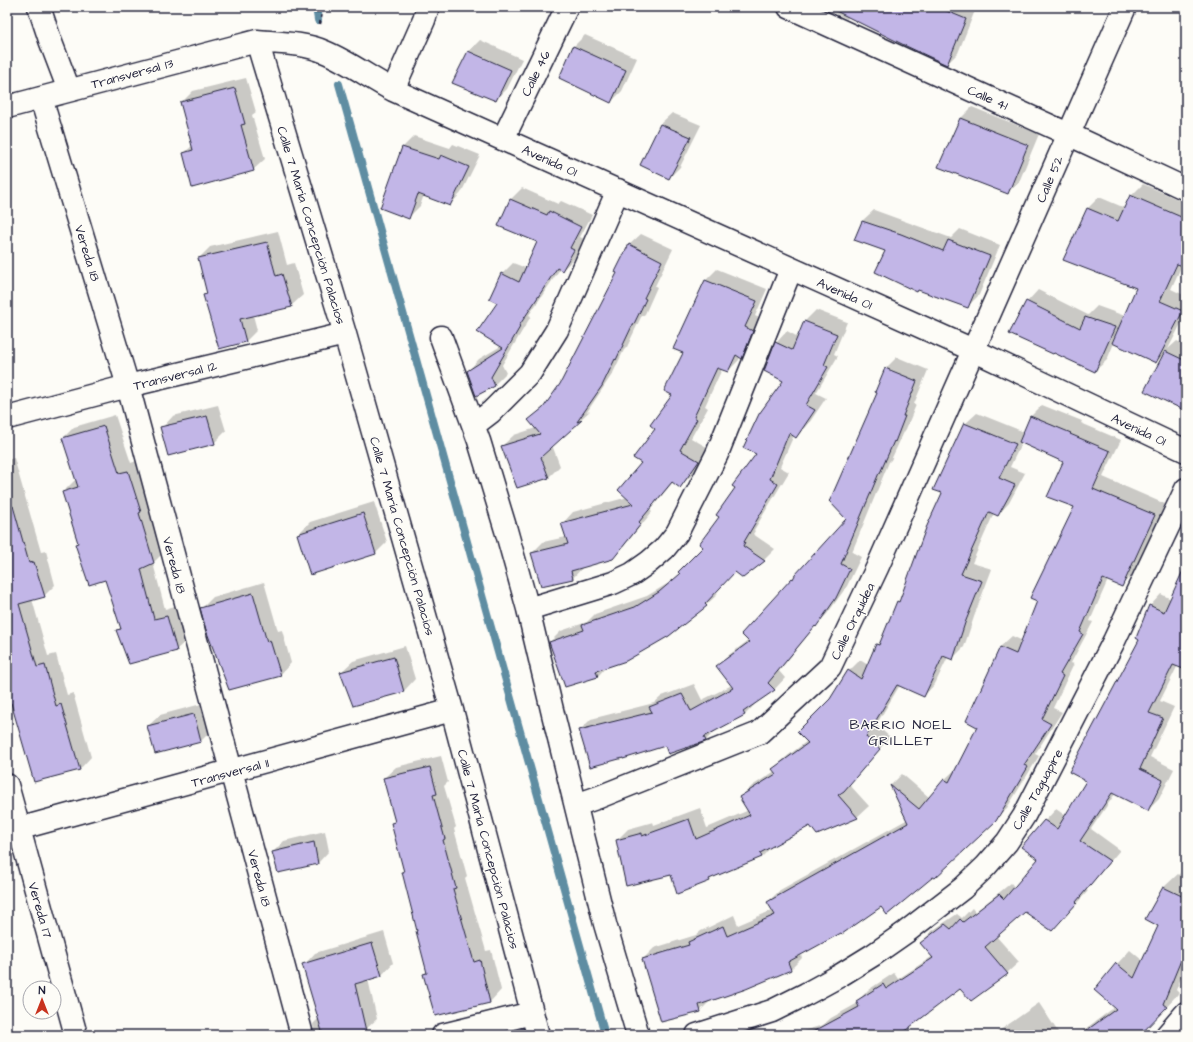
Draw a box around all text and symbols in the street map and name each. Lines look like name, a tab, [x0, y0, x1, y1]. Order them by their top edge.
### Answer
street label: Calle 46	[517, 47, 555, 99]
street label: Transversal 13	[89, 54, 176, 94]
street label: Calle 41	[964, 81, 1011, 115]
street label: Calle 7 María Concepción Palacios	[272, 124, 350, 327]
street label: Avenida 01	[519, 141, 580, 181]
street label: Calle 52	[1032, 153, 1068, 205]
street label: Vereda 18	[70, 223, 104, 284]
street label: Avenida 01	[814, 274, 875, 314]
street label: Transversal 12	[132, 357, 219, 395]
street label: Avenida 01	[1108, 409, 1169, 451]
street label: Calle 7 María Concepción Palacios	[365, 435, 439, 638]
street label: Vereda 18	[158, 535, 190, 596]
street label: Calle Orquidea	[826, 580, 879, 663]
district label: BARRIO NOEL GRILLET	[849, 715, 953, 751]
street label: Calle Taguapire	[1008, 746, 1068, 834]
street label: Calle 7 María Concepción Palacios	[453, 747, 524, 952]
street label: Transversal 11	[189, 754, 271, 792]
street label: Vereda 18	[243, 848, 275, 909]
street label: Vereda 17	[23, 880, 57, 940]
north arrow	[22, 980, 62, 1020]
text: N	[39, 983, 46, 998]

